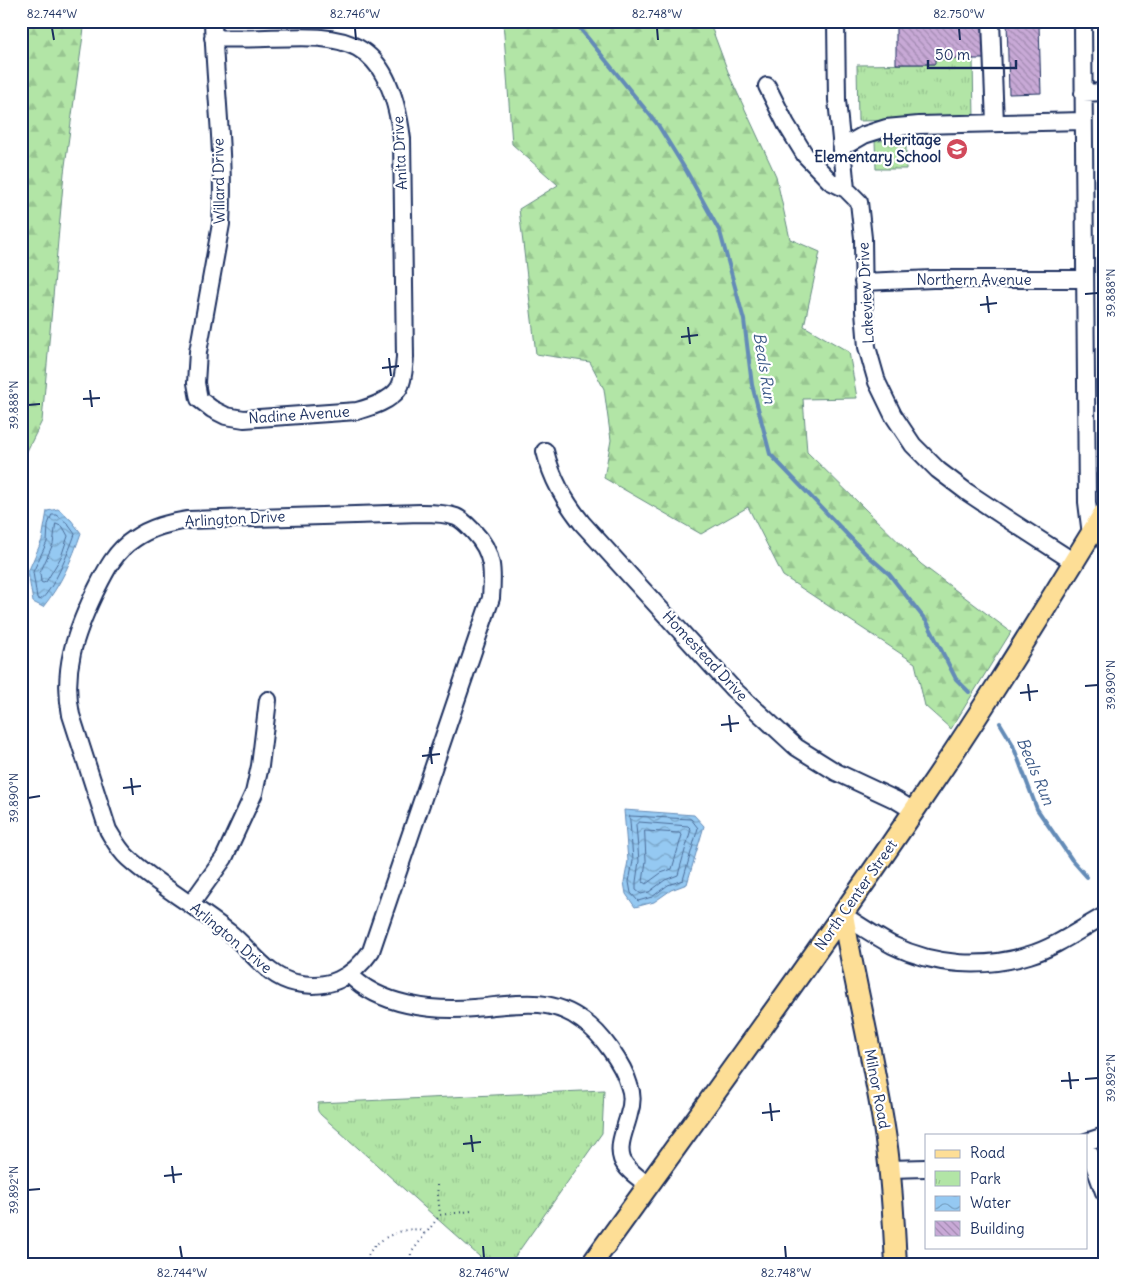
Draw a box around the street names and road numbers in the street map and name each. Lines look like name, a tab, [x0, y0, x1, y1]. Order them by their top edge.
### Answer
street label: Anita Drive	[388, 115, 411, 191]
street label: Willard Drive	[208, 138, 229, 224]
street label: Lakeview Drive	[853, 242, 878, 344]
street label: Northern Avenue	[916, 270, 1032, 289]
street label: Nadine Avenue	[248, 401, 350, 428]
street label: Arlington Drive	[184, 506, 286, 531]
street label: Homestead Drive	[659, 607, 752, 705]
street label: North Center Street	[810, 836, 901, 954]
street label: Arlington Drive	[187, 898, 276, 977]
street label: Milnor Road	[860, 1047, 895, 1131]

